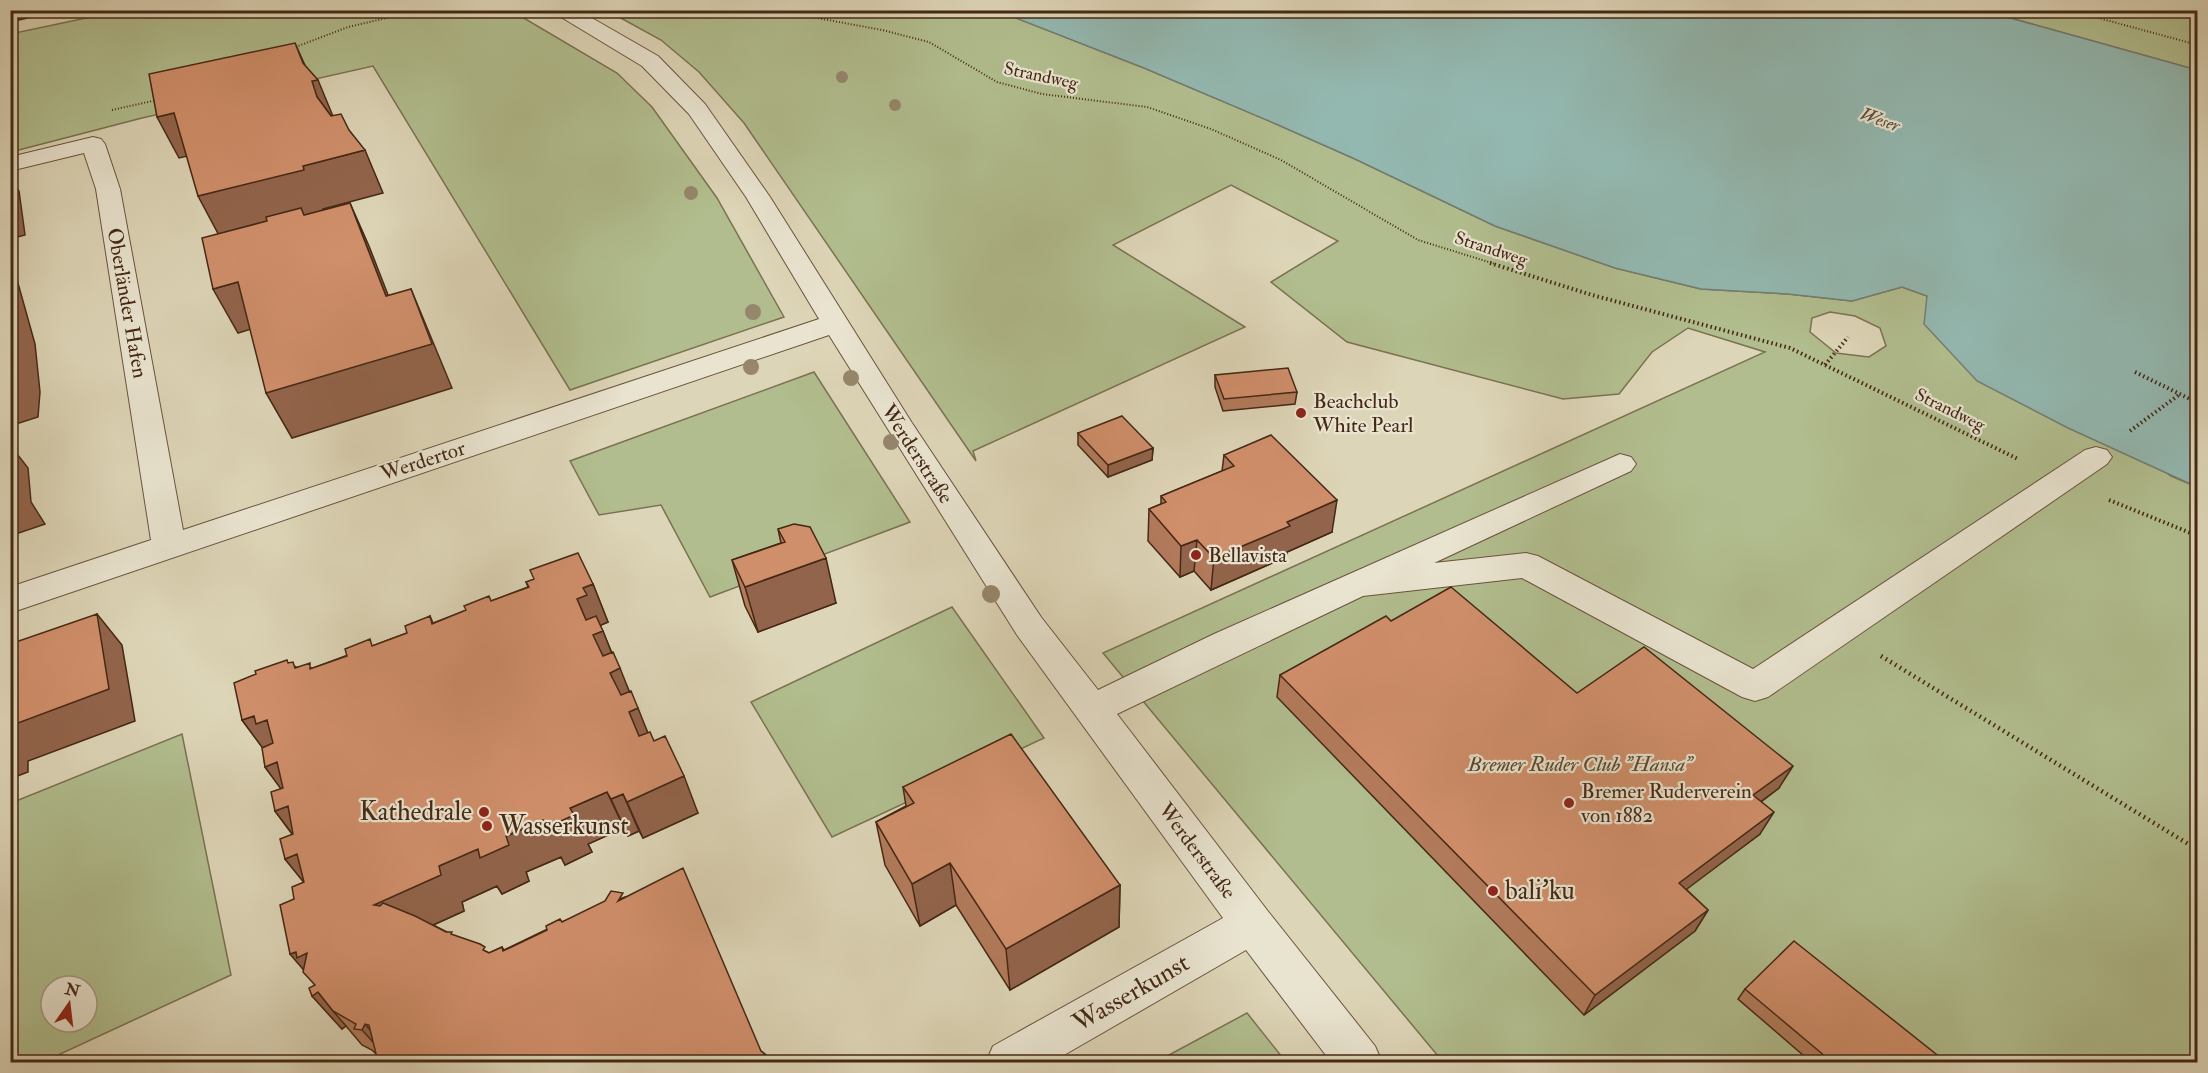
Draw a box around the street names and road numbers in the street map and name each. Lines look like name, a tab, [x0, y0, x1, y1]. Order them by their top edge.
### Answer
street label: Strandweg	[1002, 57, 1081, 95]
street label: Oberländer Hafen	[100, 226, 154, 380]
street label: Strandweg	[1452, 226, 1531, 272]
street label: Strandweg	[1911, 383, 1990, 437]
street label: Werderstraße	[874, 398, 959, 509]
street label: Werdertor	[376, 435, 469, 488]
street label: Werderstraße	[1151, 797, 1242, 905]
street label: Wasserkunst	[1066, 947, 1195, 1040]

